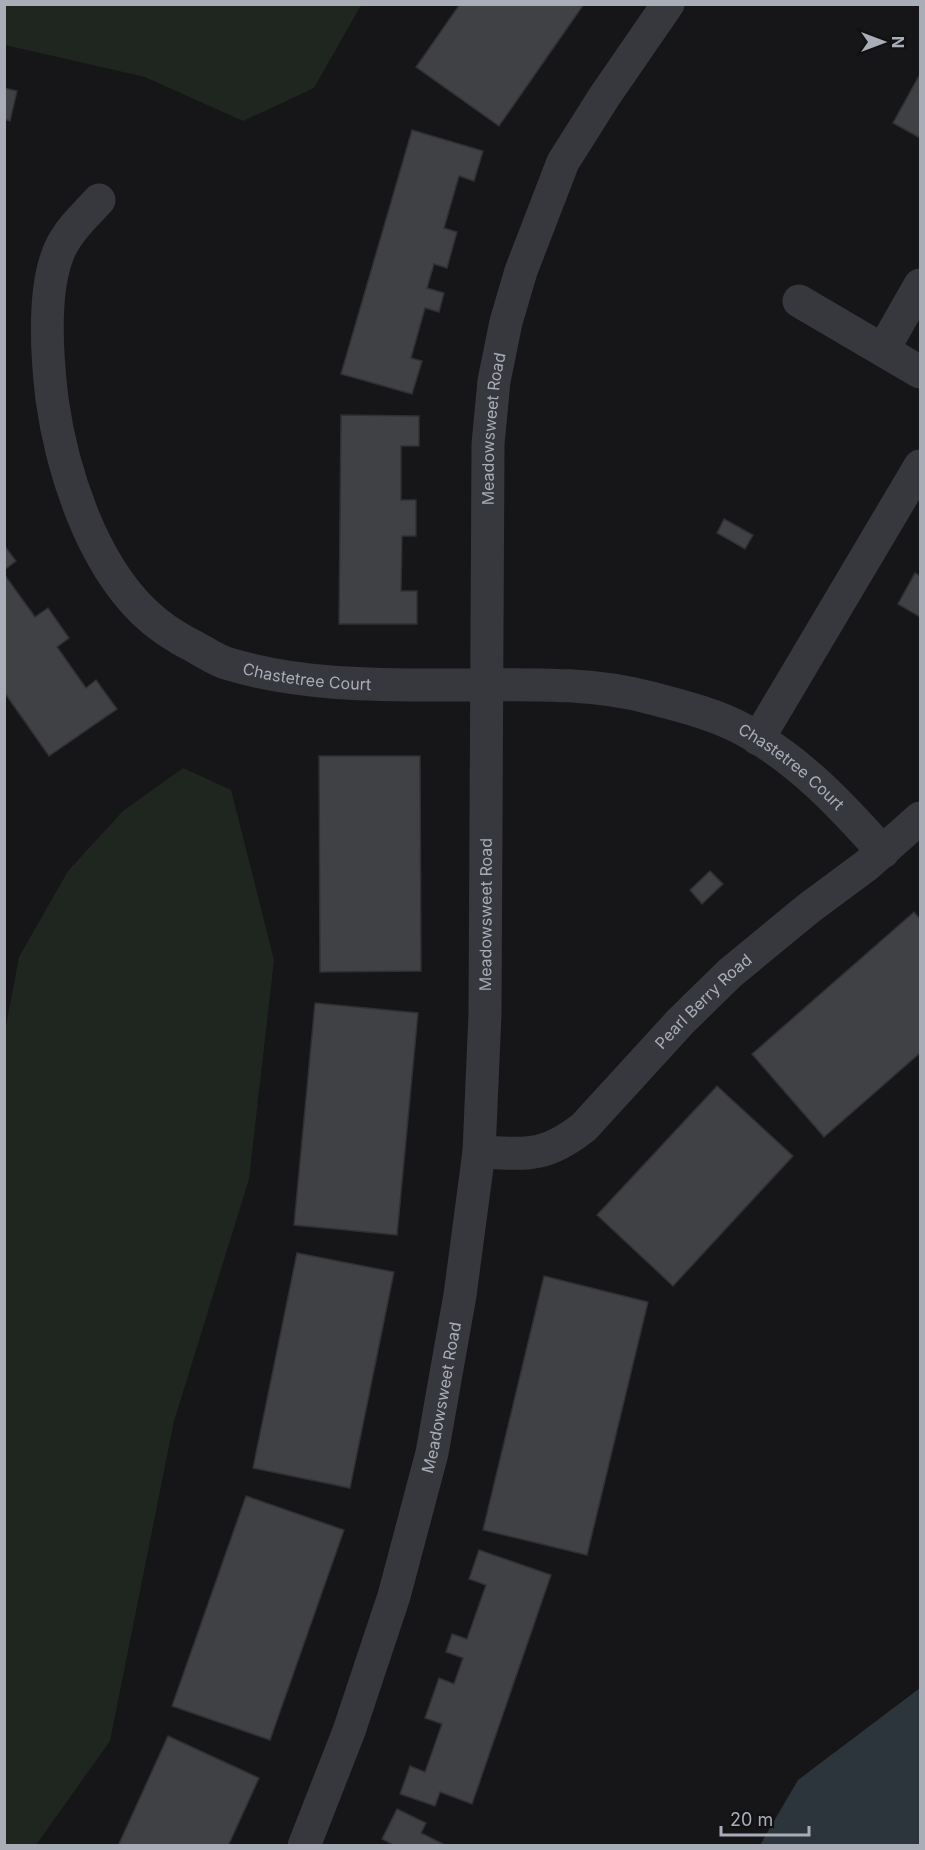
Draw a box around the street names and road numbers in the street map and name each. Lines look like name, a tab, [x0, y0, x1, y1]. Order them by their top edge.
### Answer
street label: Meadowsweet Road	[478, 351, 510, 505]
street label: Chastetree Court	[241, 658, 372, 694]
street label: Chastetree Court	[735, 719, 849, 814]
street label: Meadowsweet Road	[475, 838, 496, 991]
street label: Pearl Berry Road	[651, 949, 756, 1053]
street label: Meadowsweet Road	[417, 1320, 465, 1475]

